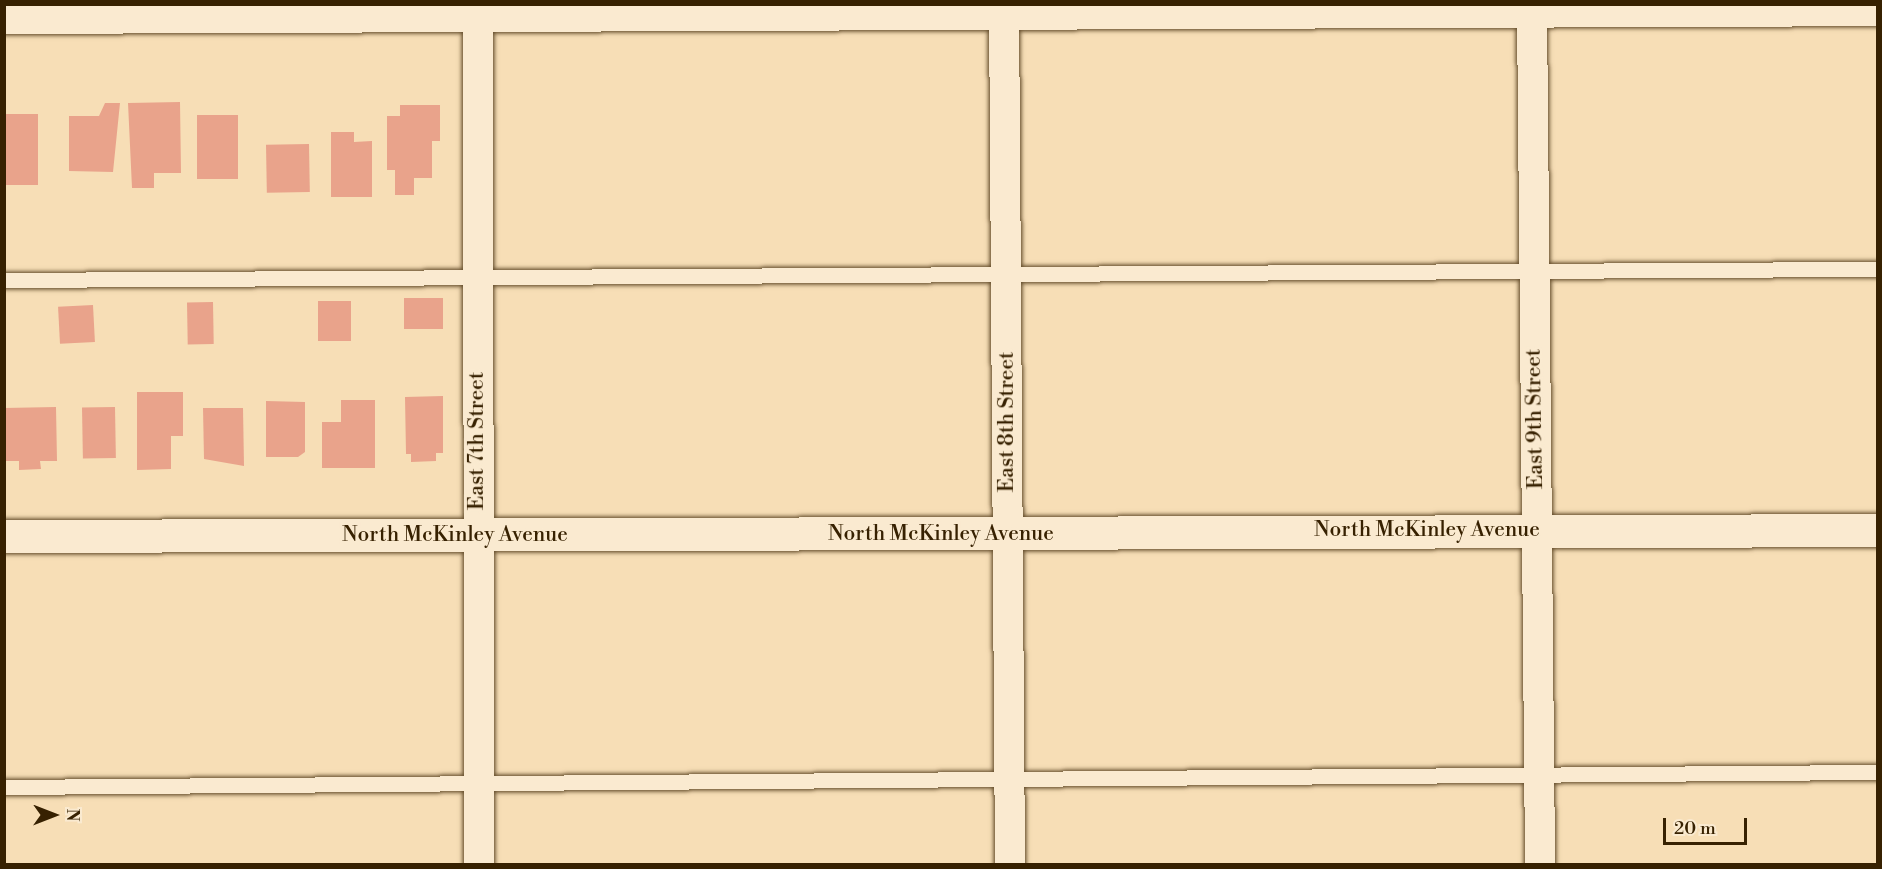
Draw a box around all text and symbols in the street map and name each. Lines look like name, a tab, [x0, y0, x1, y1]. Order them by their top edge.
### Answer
street label: East 9th Street	[1521, 349, 1549, 489]
street label: East 8th Street	[994, 352, 1020, 492]
street label: East 7th Street	[464, 372, 490, 510]
street label: North McKinley Avenue	[1314, 517, 1540, 543]
street label: North McKinley Avenue	[828, 521, 1054, 547]
street label: North McKinley Avenue	[342, 522, 568, 548]
north arrow	[24, 785, 84, 845]
scale bar	[1666, 806, 1750, 844]
text: N	[62, 809, 82, 821]
text: 20 m	[1674, 817, 1716, 840]

